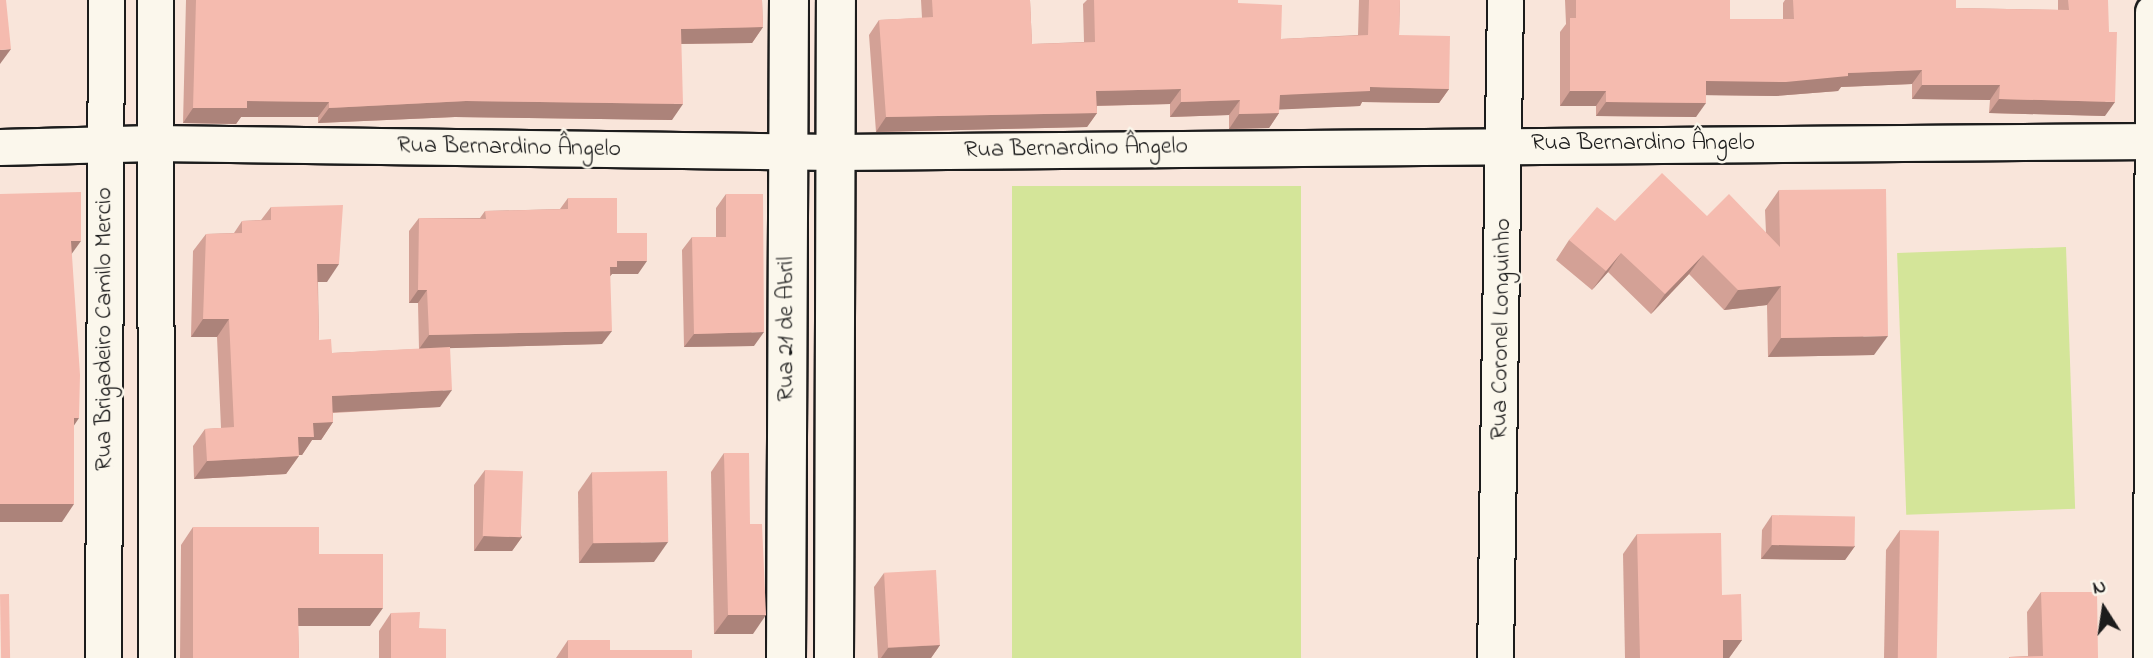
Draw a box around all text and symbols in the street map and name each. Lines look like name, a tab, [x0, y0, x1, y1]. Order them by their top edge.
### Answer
street label: Rua Bernardino Ângelo	[1531, 130, 1755, 158]
street label: Rua Bernardino Ângelo	[397, 132, 621, 164]
street label: Rua Bernardino Ângelo	[964, 133, 1188, 165]
street label: Rua Brigadeiro Camilo Mercio	[91, 187, 119, 471]
street label: Rua Coronel Longuinho	[1486, 218, 1518, 440]
street label: Rua 21 de Abril	[773, 257, 801, 401]
text: N	[2090, 573, 2109, 603]
north arrow	[2069, 574, 2139, 644]

